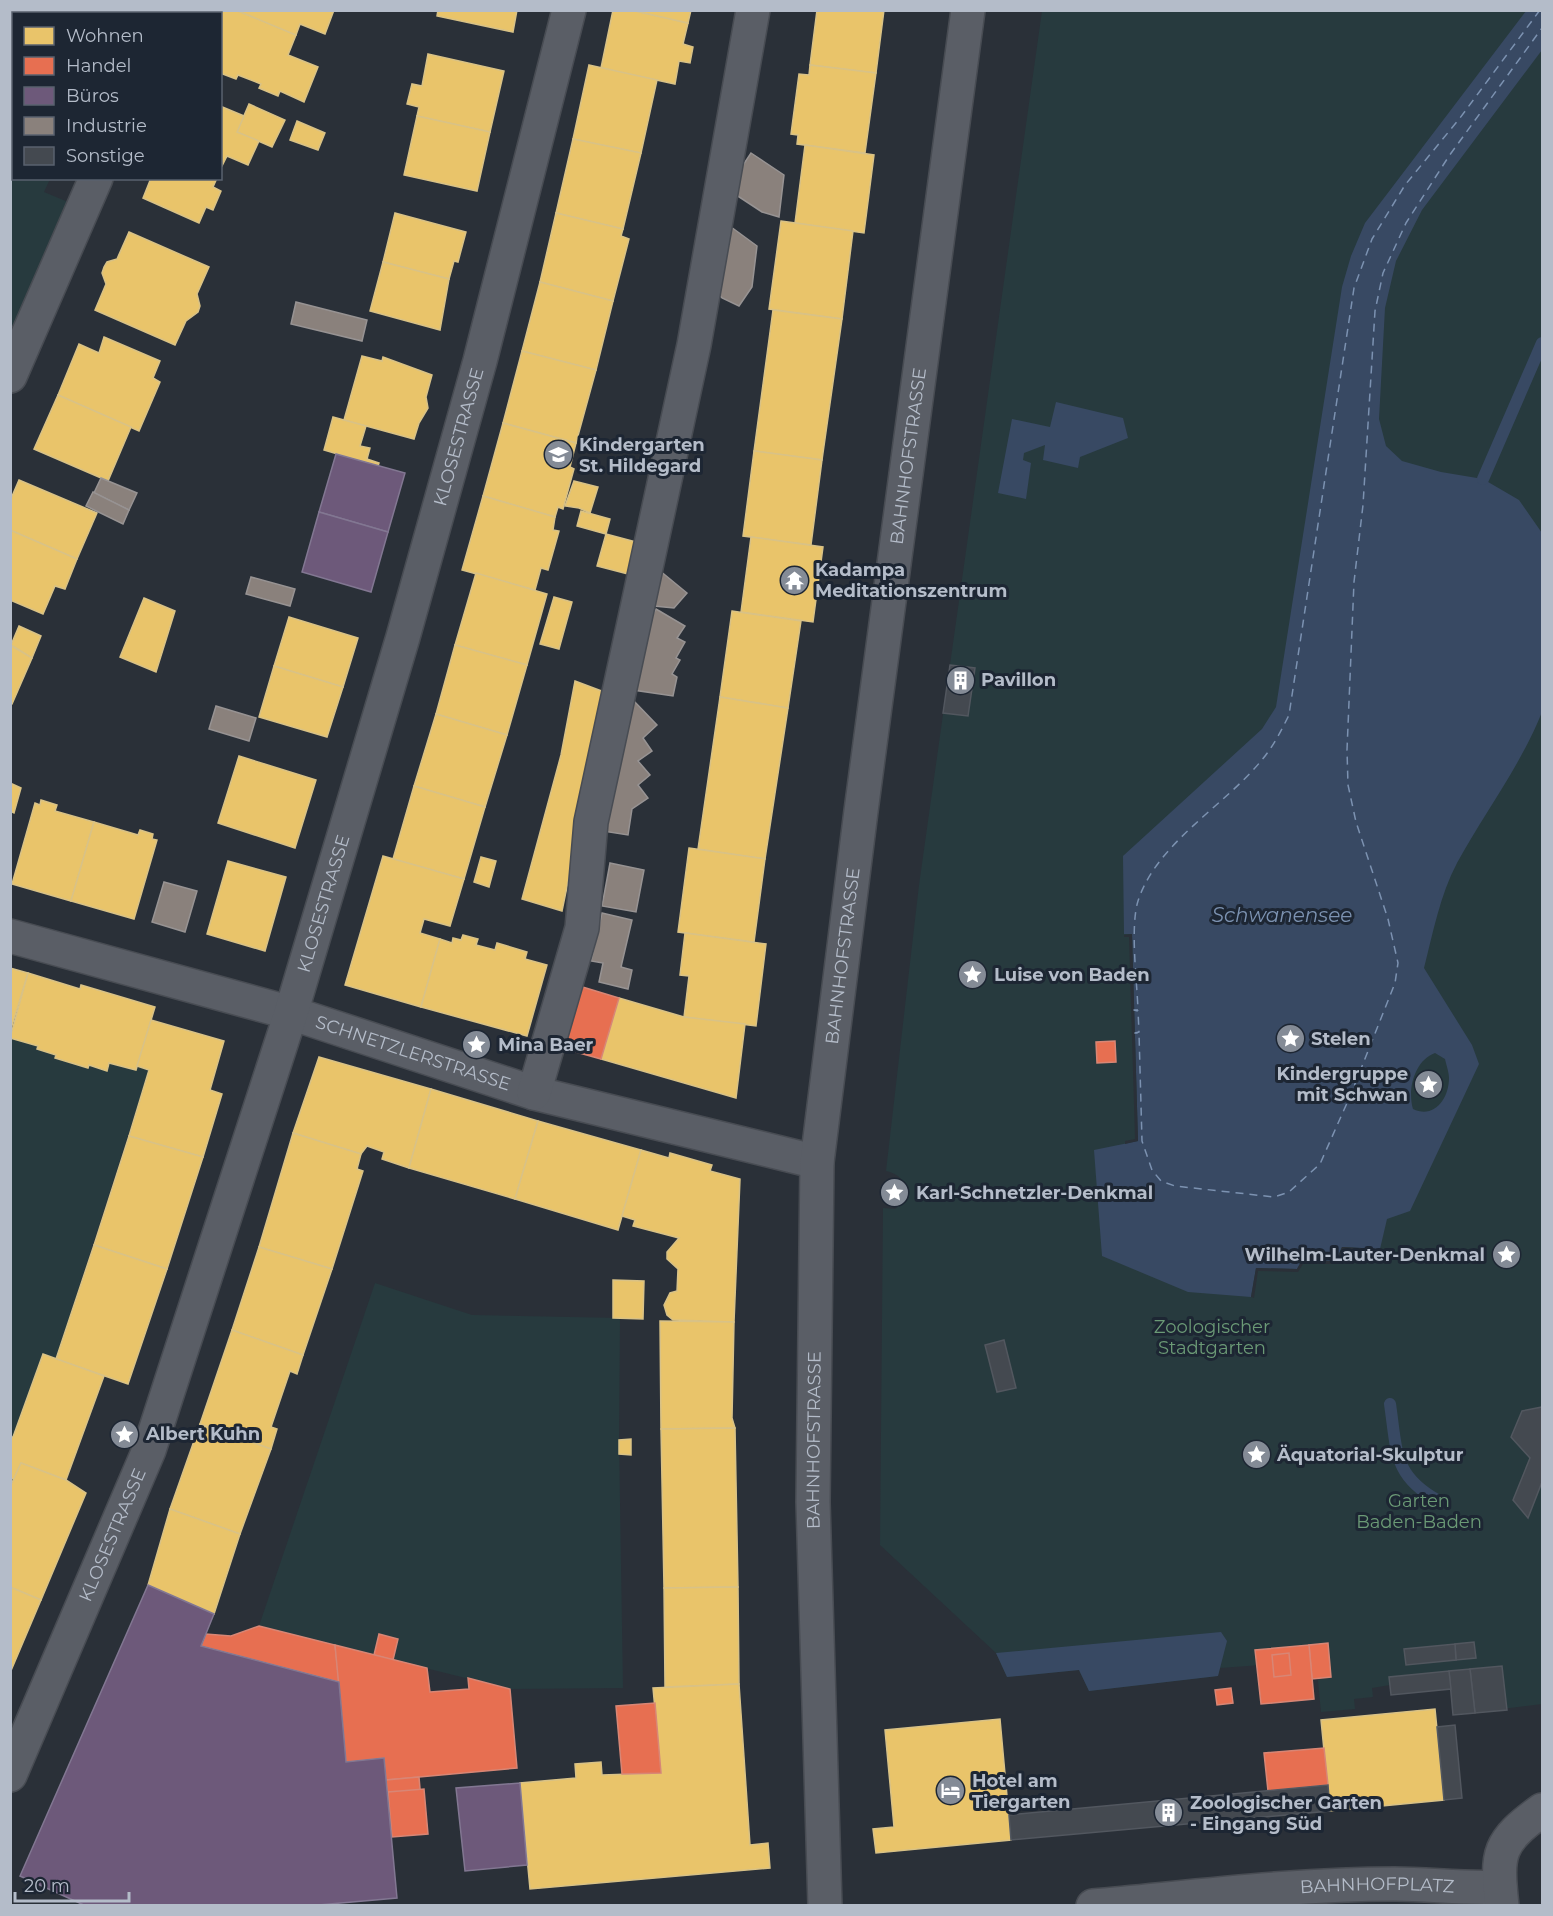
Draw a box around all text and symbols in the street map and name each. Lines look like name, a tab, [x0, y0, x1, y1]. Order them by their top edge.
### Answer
legend	[12, 12, 222, 180]
text: Wohnen	[66, 25, 144, 47]
text: Handel	[66, 55, 131, 77]
text: Büros	[66, 85, 119, 107]
text: Industrie	[66, 115, 147, 137]
text: Sonstige	[66, 145, 145, 167]
street label: KLOSESTRASSE	[429, 365, 489, 509]
street label: BAHNHOFSTRASSE	[886, 366, 931, 546]
place label: Kindergarten St. Hildegard	[579, 434, 705, 477]
school or university icon: Kindergarten St. Hildegard	[542, 439, 574, 471]
place label: Kadampa Meditationszentrum	[815, 559, 1007, 602]
temple icon: Kadampa Meditationszentrum	[778, 564, 810, 596]
building icon: Pavillon	[944, 664, 976, 696]
place label: Pavillon	[981, 669, 1056, 691]
street label: KLOSESTRASSE	[293, 832, 354, 975]
street label: BAHNHOFSTRASSE	[821, 866, 865, 1046]
water label: Schwanensee	[1212, 903, 1352, 927]
place icon: Luise von Baden	[957, 959, 989, 991]
place label: Luise von Baden	[994, 964, 1150, 986]
street label: SCHNETZLERSTRASSE	[313, 1011, 514, 1096]
place icon: Stelen	[1274, 1023, 1306, 1055]
place label: Stelen	[1311, 1028, 1371, 1050]
place icon: Mina Baer	[461, 1029, 493, 1061]
place label: Mina Baer	[498, 1034, 594, 1056]
place label: Kindergruppe mit Schwan	[1276, 1063, 1408, 1106]
place icon: Kindergruppe mit Schwan	[1413, 1068, 1445, 1100]
place icon: Karl-Schnetzler-Denkmal	[879, 1177, 911, 1209]
place label: Karl-Schnetzler-Denkmal	[916, 1182, 1153, 1204]
place icon: Wilhelm-Lauter-Denkmal	[1490, 1239, 1522, 1271]
place label: Wilhelm-Lauter-Denkmal	[1245, 1244, 1485, 1266]
park label: Zoologischer Stadtgarten	[1154, 1316, 1270, 1359]
street label: BAHNHOFSTRASSE	[802, 1351, 826, 1530]
place icon: Albert Kuhn	[109, 1418, 141, 1450]
place label: Albert Kuhn	[145, 1423, 260, 1445]
place icon: Äquatorial-Skulptur	[1240, 1439, 1272, 1471]
place label: Äquatorial-Skulptur	[1276, 1444, 1464, 1466]
street label: KLOSESTRASSE	[74, 1465, 151, 1605]
park label: Garten Baden-Baden	[1356, 1490, 1482, 1533]
place label: Hotel am Tiergarten	[972, 1770, 1071, 1813]
hotel icon: Hotel am Tiergarten	[935, 1775, 967, 1807]
place label: Zoologischer Garten - Eingang Süd	[1190, 1792, 1382, 1835]
building icon: Zoologischer Garten - Eingang Süd	[1153, 1797, 1185, 1829]
scale bar	[15, 1865, 129, 1903]
street label: BAHNHOFPLATZ	[1299, 1873, 1455, 1898]
text: 20 m	[24, 1875, 70, 1897]

